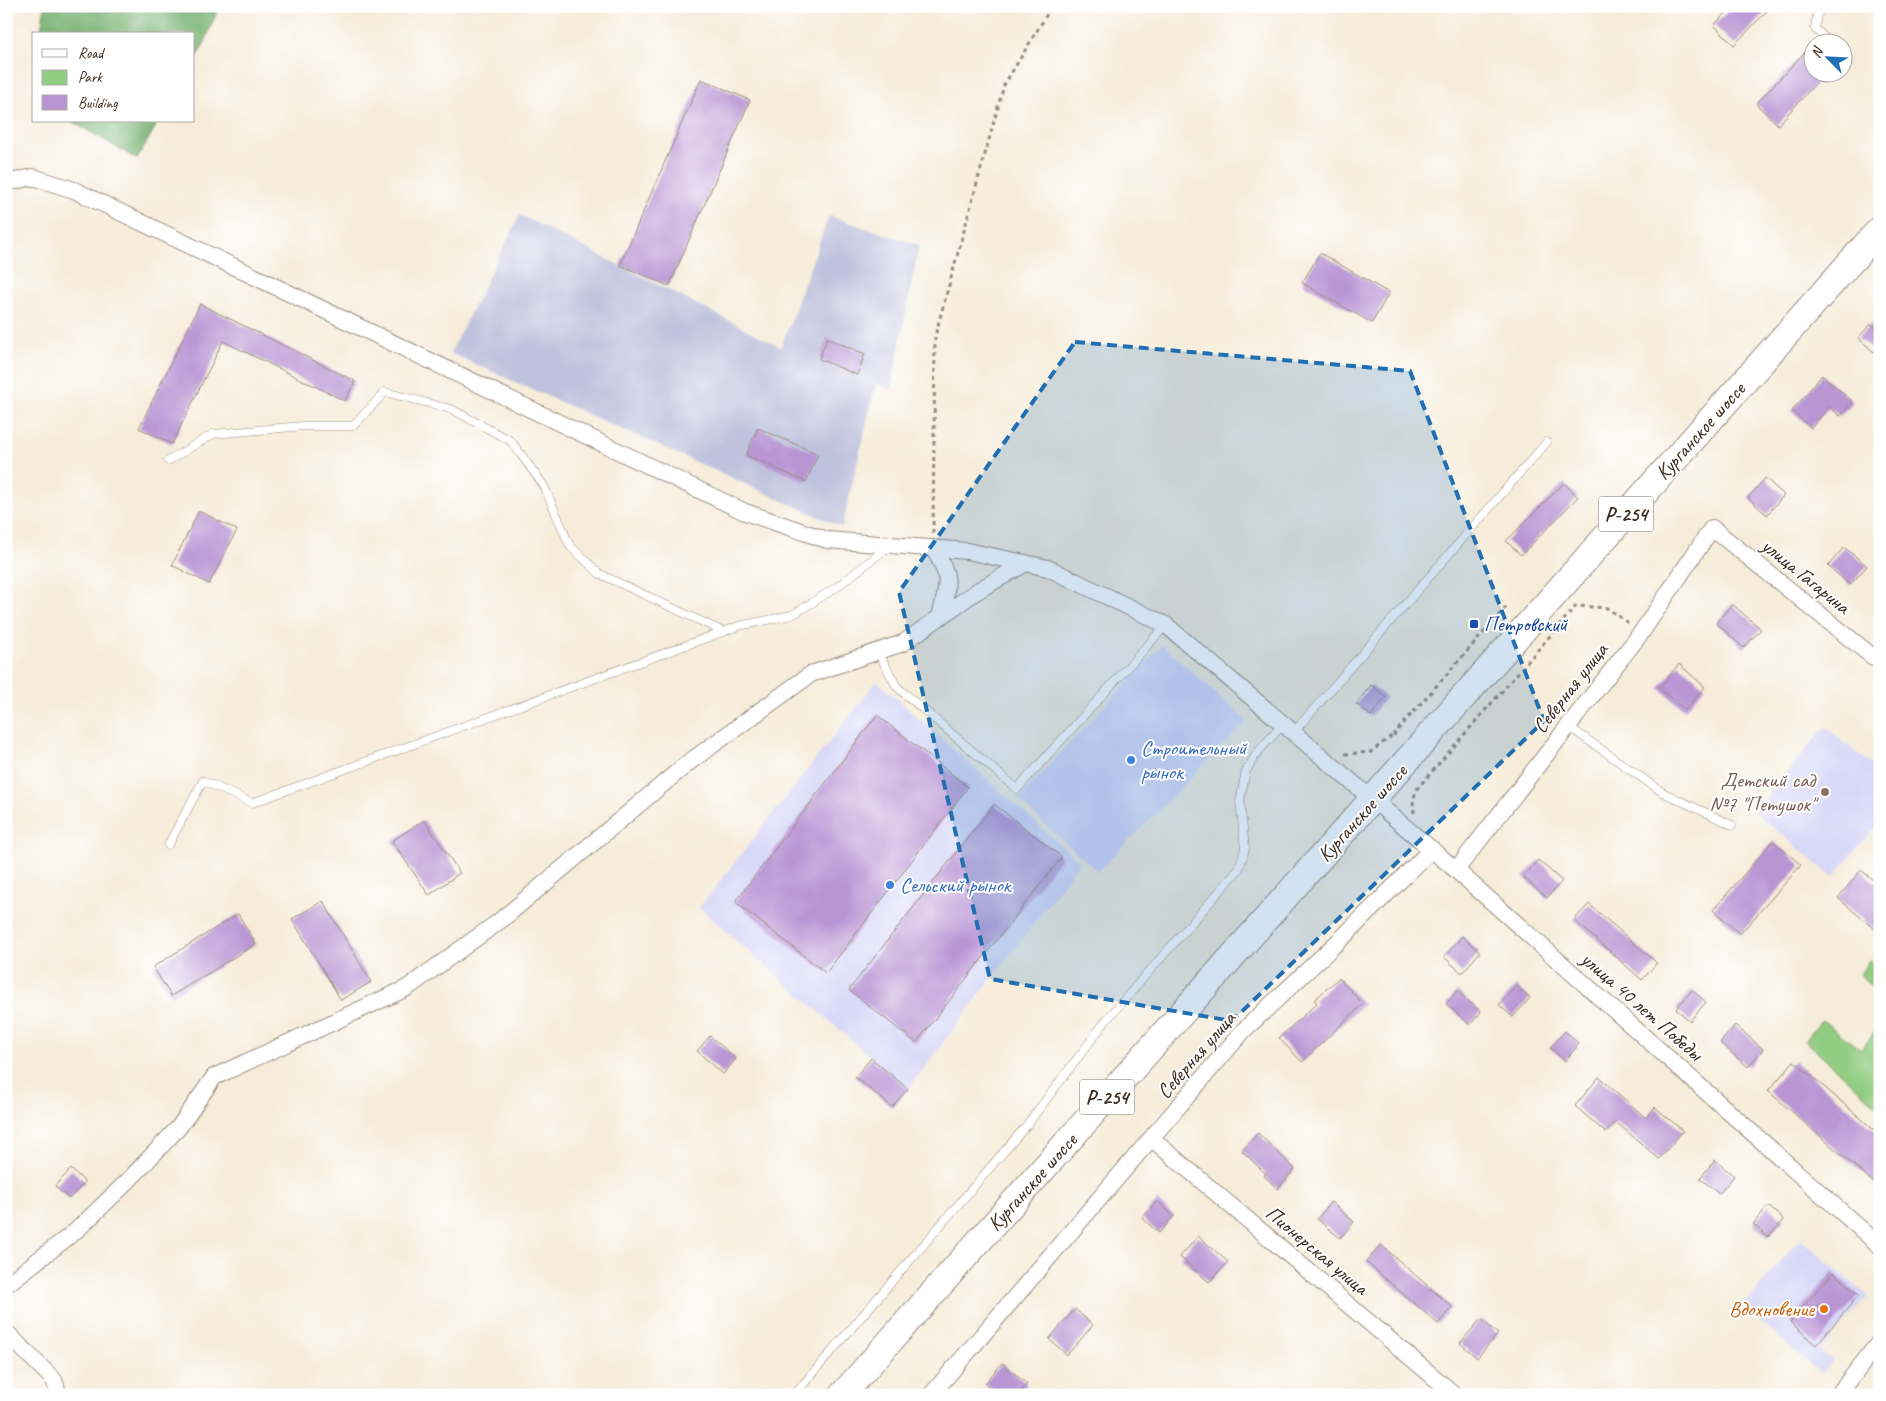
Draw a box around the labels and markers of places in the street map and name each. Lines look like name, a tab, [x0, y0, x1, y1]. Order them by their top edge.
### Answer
place label: Петровский	[1484, 611, 1569, 637]
marker: Петровский	[1468, 618, 1480, 630]
place label: Строительный рынок	[1141, 735, 1248, 785]
marker: Строительный рынок	[1125, 754, 1137, 766]
place label: Детский сад №7 "Петушок"	[1709, 767, 1819, 817]
marker: Детский сад №7 "Петушок"	[1819, 786, 1831, 798]
place label: Сельский рынок	[900, 872, 1013, 898]
marker: Сельский рынок	[884, 879, 896, 891]
place label: Вдохновение	[1729, 1296, 1815, 1322]
marker: Вдохновение	[1818, 1303, 1830, 1315]

